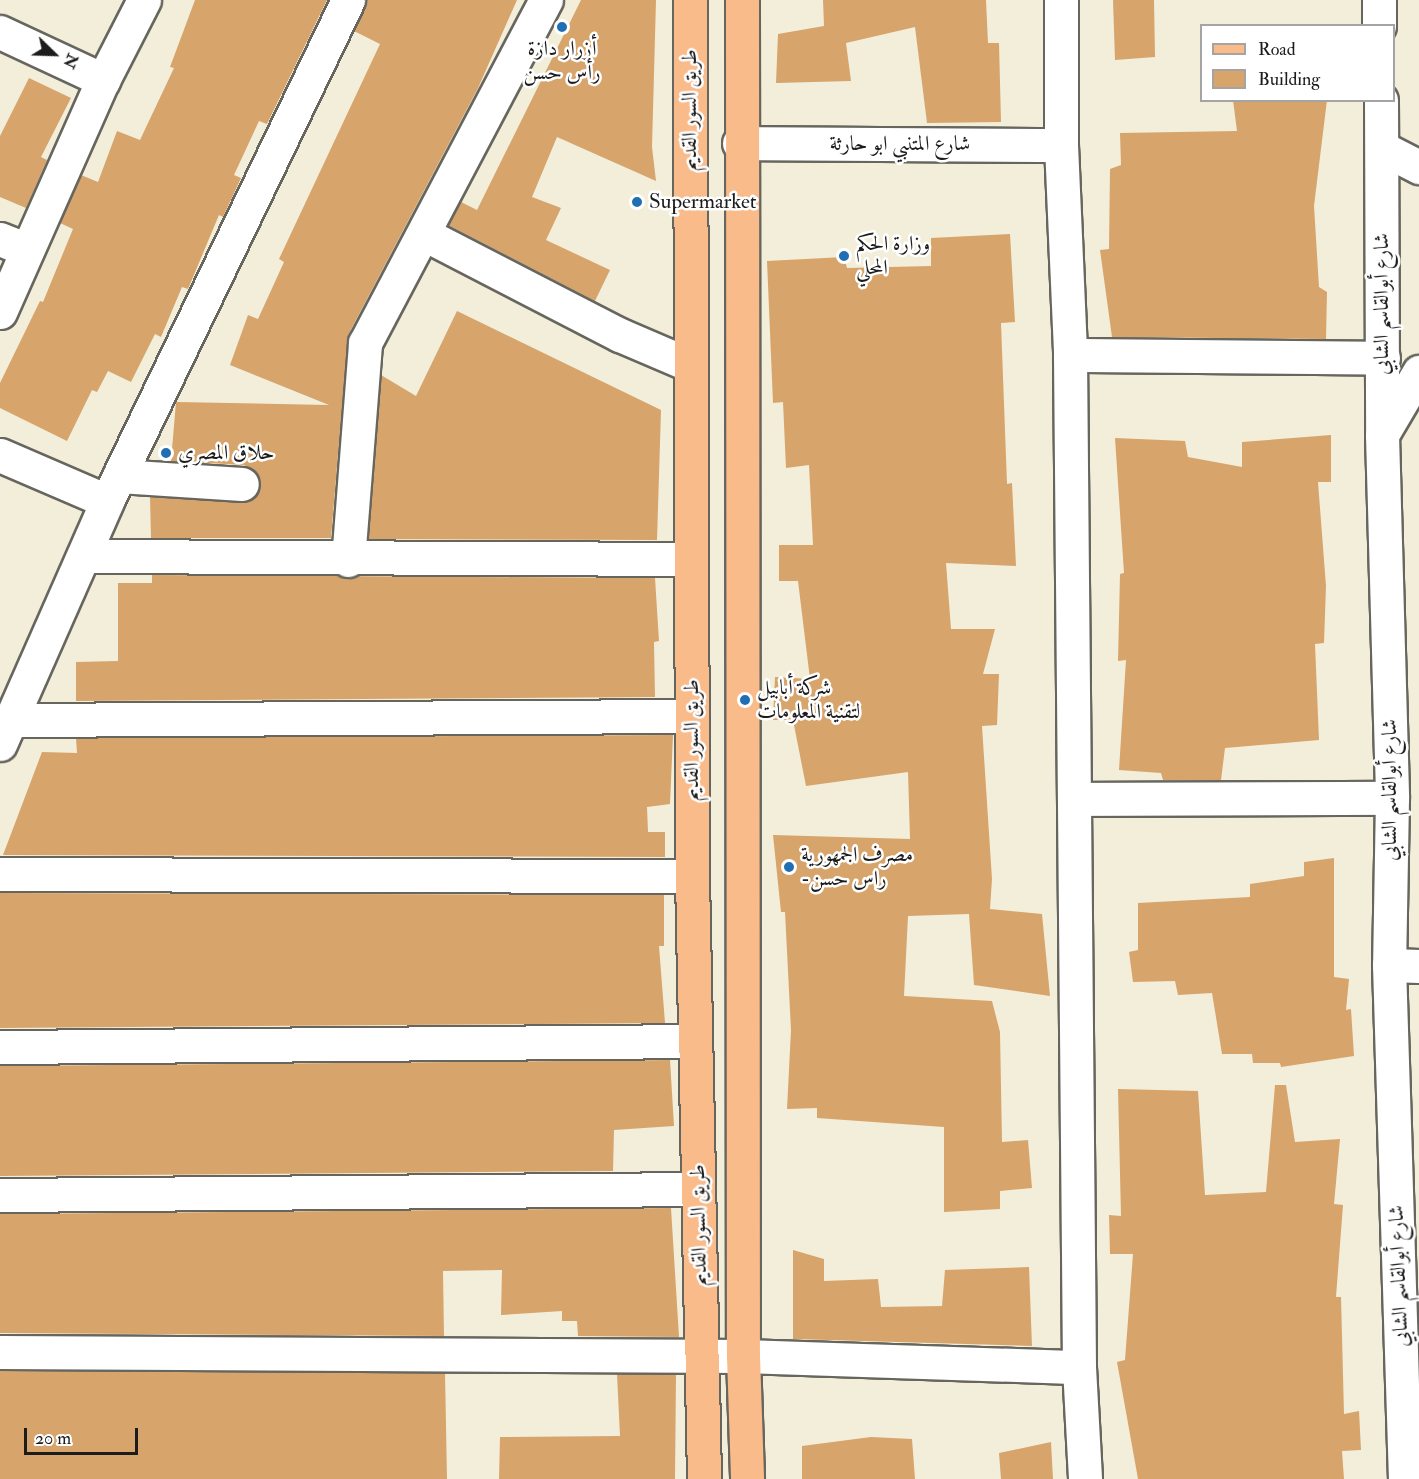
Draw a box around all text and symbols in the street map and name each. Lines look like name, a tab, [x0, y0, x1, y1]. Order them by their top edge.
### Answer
marker: أزرار دازة رأس حسن	[555, 20, 569, 34]
north arrow	[24, 24, 84, 84]
legend	[1200, 24, 1395, 102]
place label: أزرار دازة رأس حسن	[523, 36, 601, 86]
text: Road	[1258, 38, 1296, 61]
street label: طريق السور القديم	[677, 49, 703, 171]
text: N	[59, 51, 83, 72]
text: Building	[1258, 68, 1320, 91]
street label: شارع المتنبي ابو حارثة	[830, 131, 970, 157]
place label: Supermarket	[649, 189, 757, 215]
marker: Supermarket	[630, 195, 644, 209]
place label: وزارة الحكم المحلي	[856, 231, 930, 281]
street label: شارع أبوالقاسم الشابي	[1369, 233, 1395, 375]
marker: وزارة الحكم المحلي	[837, 249, 851, 263]
place label: حلاق المصري	[178, 440, 274, 466]
marker: حلاق المصري	[159, 446, 173, 460]
place label: شركة أبابيل لتقنية المعلومات	[757, 675, 861, 725]
street label: طريق السور القديم	[679, 679, 705, 801]
marker: شركة أبابيل لتقنية المعلومات	[738, 693, 752, 707]
street label: شارع أبوالقاسم الشابي	[1377, 719, 1403, 861]
place label: مصرف الجمهورية -راس حسن	[801, 842, 913, 892]
marker: مصرف الجمهورية -راس حسن	[782, 860, 796, 874]
street label: طريق السور القديم	[685, 1164, 713, 1286]
street label: شارع أبوالقاسم الشابي	[1384, 1205, 1414, 1347]
scale bar	[27, 1416, 141, 1454]
text: 20 m	[35, 1427, 71, 1450]

